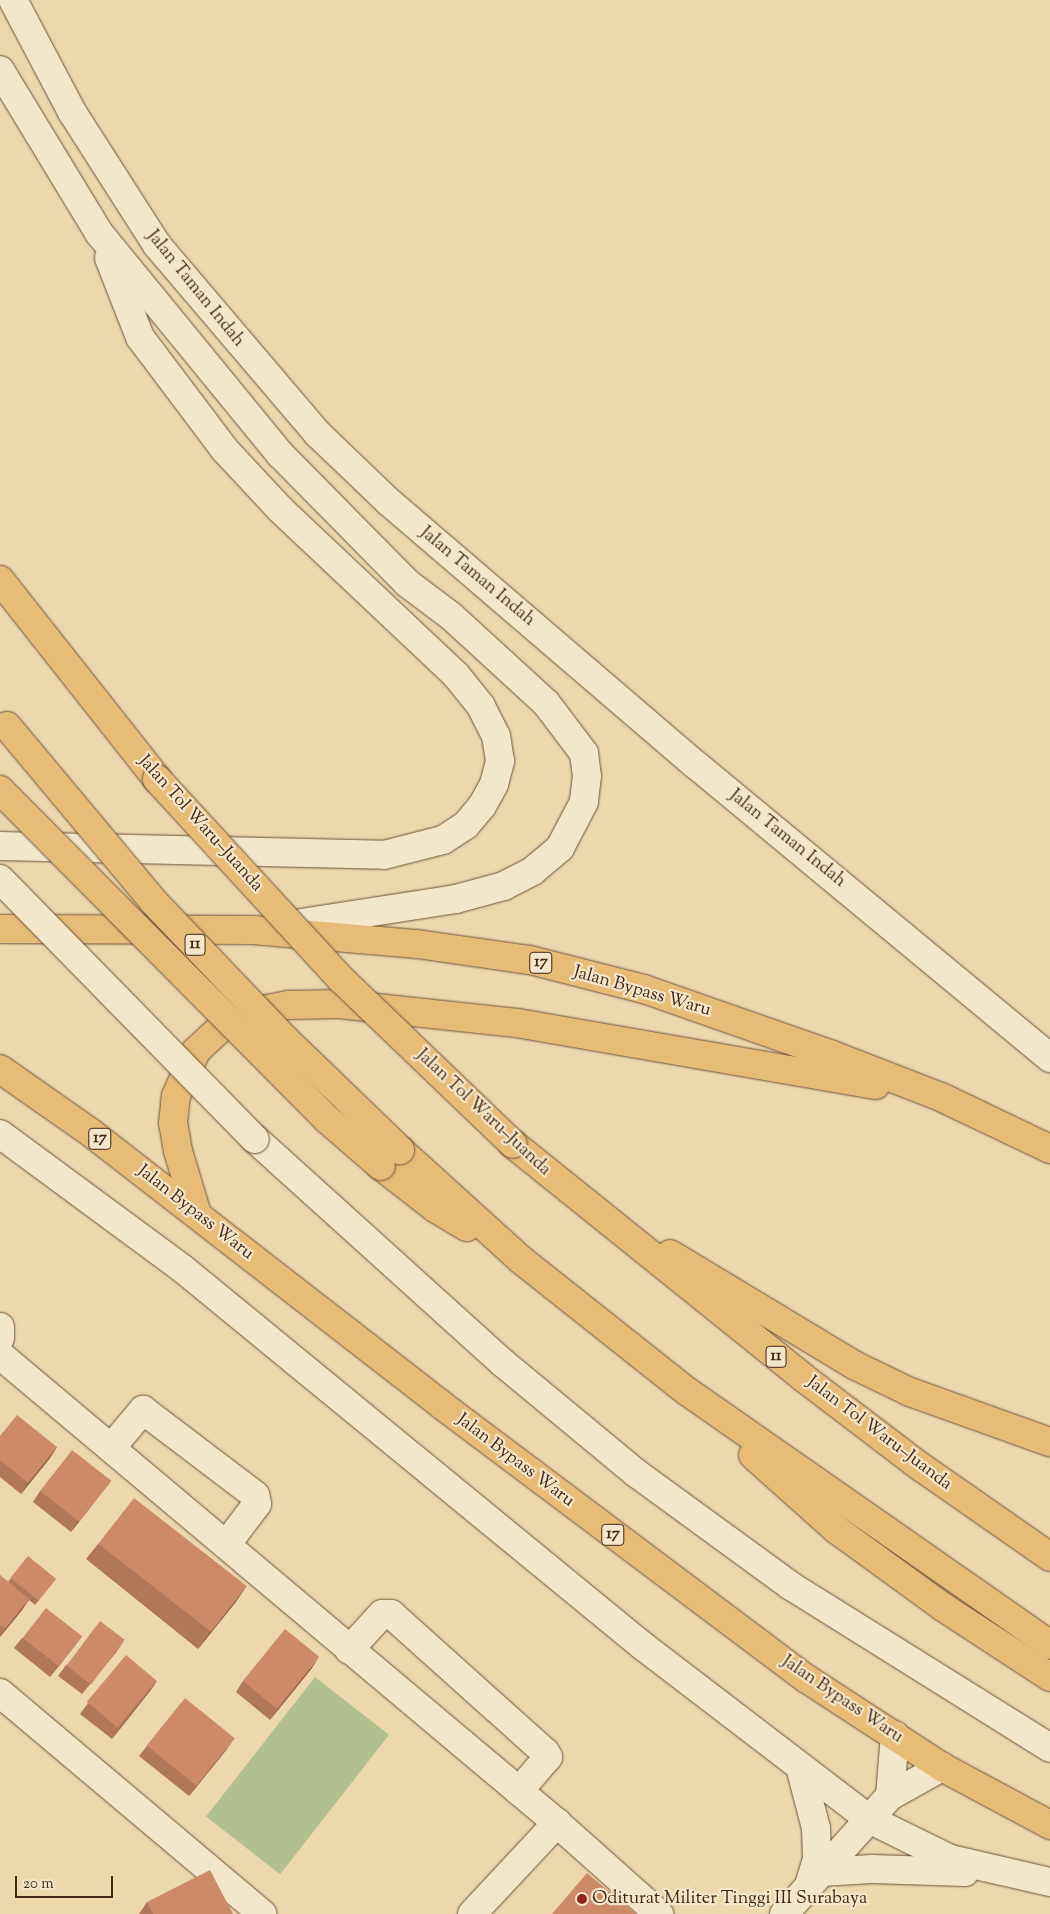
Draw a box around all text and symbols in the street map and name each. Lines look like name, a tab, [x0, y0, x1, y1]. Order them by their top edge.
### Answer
street label: Jalan Taman Indah	[141, 226, 249, 352]
street label: Jalan Taman Indah	[415, 523, 539, 631]
street label: Jalan Tol Waru–Juanda	[133, 751, 267, 897]
street label: Jalan Taman Indah	[724, 785, 850, 893]
road number: 11	[184, 932, 206, 958]
road number: 17	[528, 950, 554, 976]
street label: Jalan Bypass Waru	[571, 962, 713, 1022]
street label: Jalan Tol Waru–Juanda	[411, 1045, 555, 1181]
road number: 17	[88, 1126, 112, 1152]
street label: Jalan Bypass Waru	[132, 1161, 258, 1265]
road number: 11	[765, 1344, 787, 1370]
street label: Jalan Tol Waru–Juanda	[802, 1372, 956, 1496]
street label: Jalan Bypass Waru	[452, 1410, 578, 1512]
road number: 17	[600, 1522, 626, 1548]
street label: Jalan Bypass Waru	[777, 1651, 907, 1749]
scale bar	[18, 1866, 115, 1898]
text: 20 m	[23, 1874, 54, 1895]
place label: Oditurat Militer Tinggi III Surabaya	[592, 1888, 867, 1910]
marker: Oditurat Militer Tinggi III Surabaya	[576, 1893, 588, 1905]

